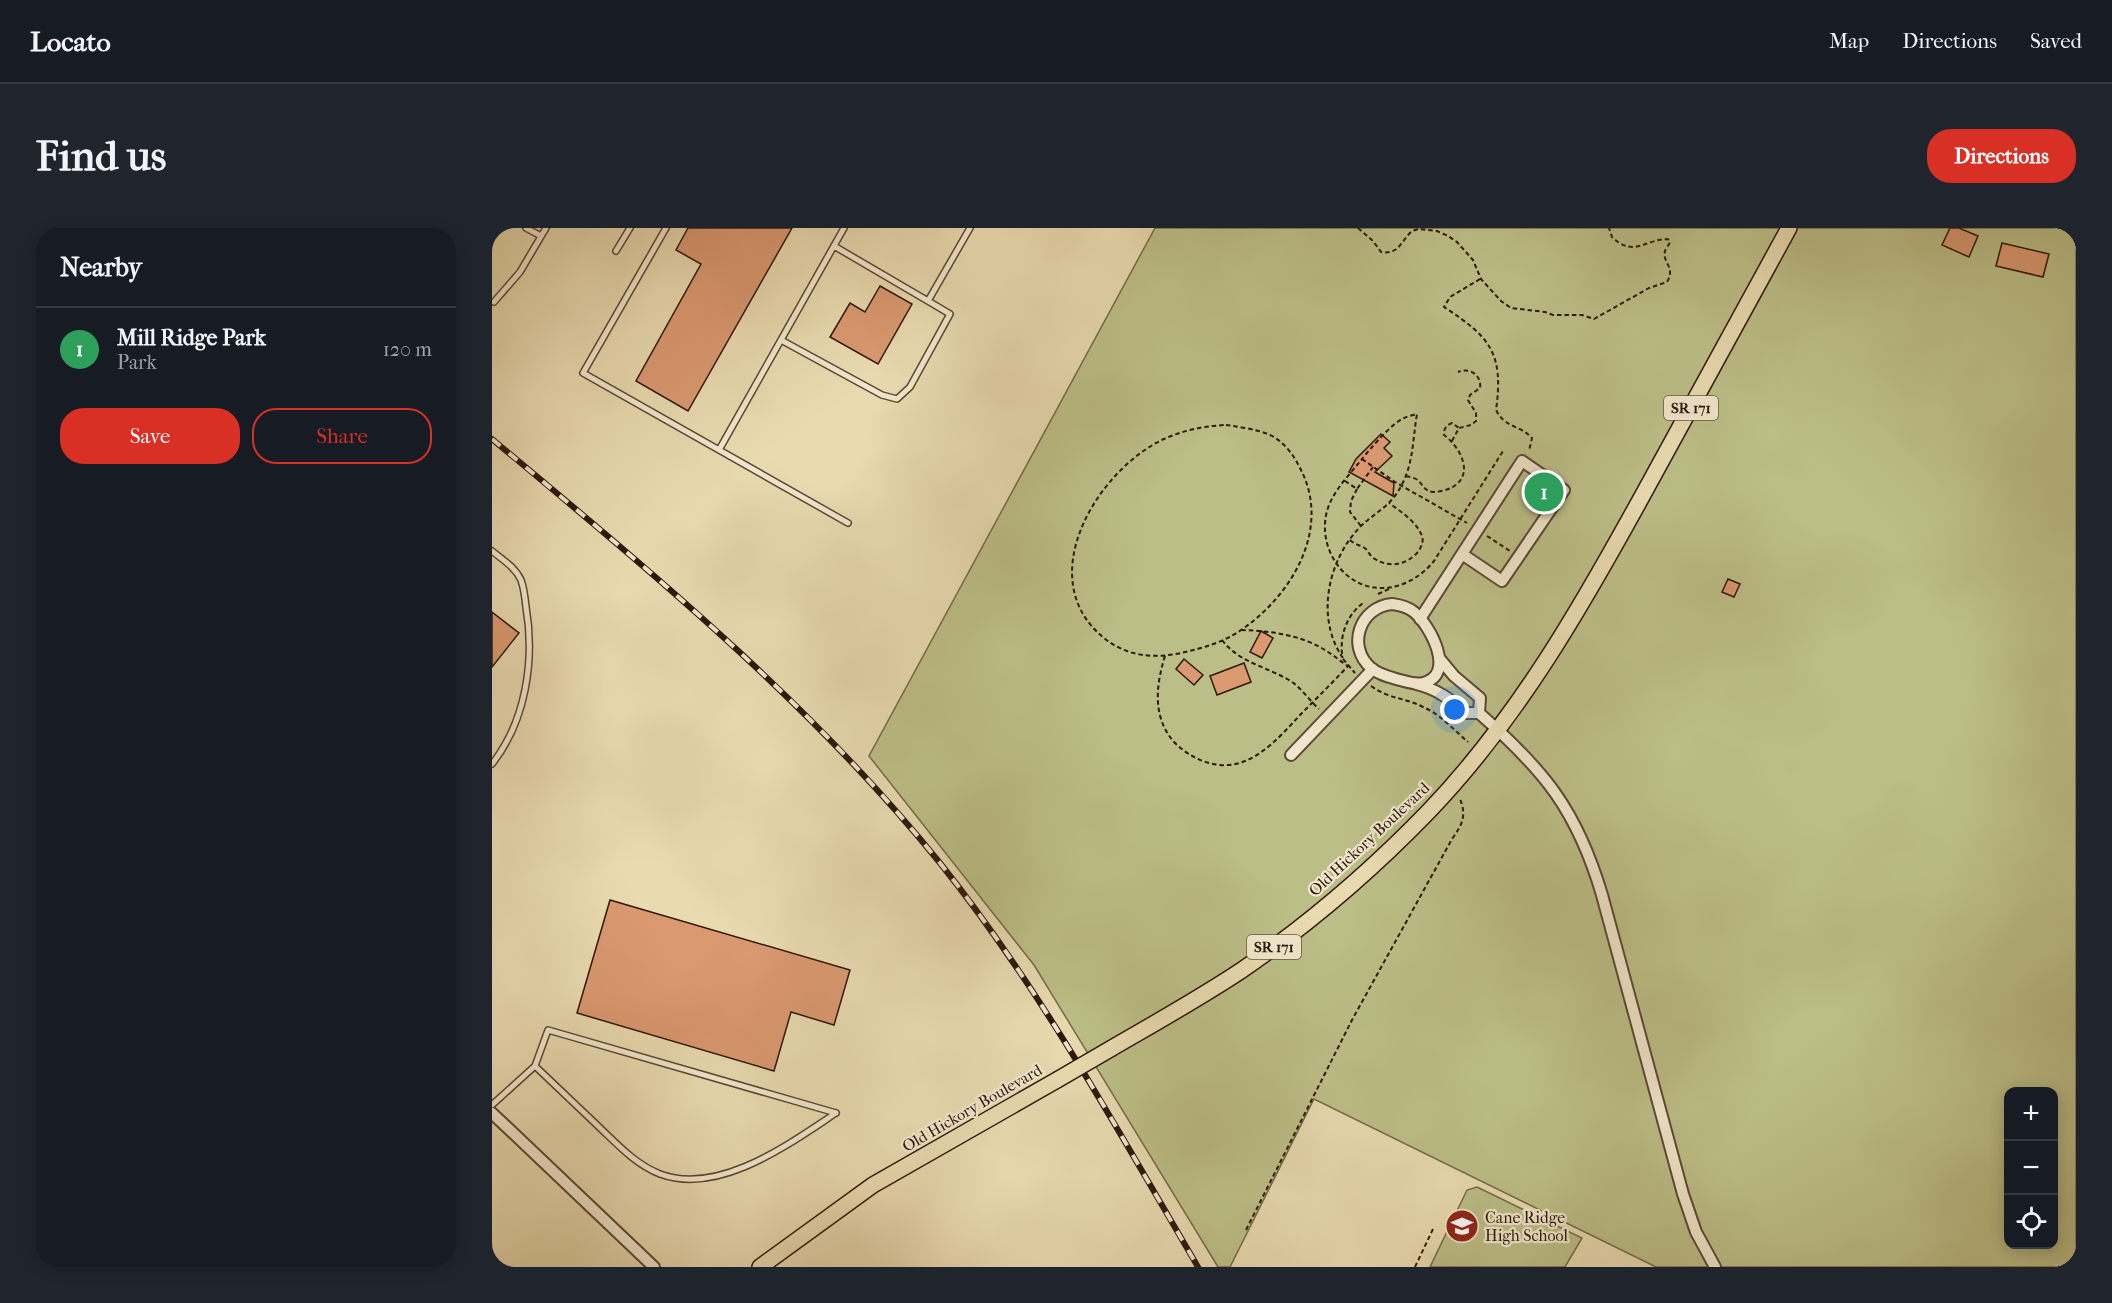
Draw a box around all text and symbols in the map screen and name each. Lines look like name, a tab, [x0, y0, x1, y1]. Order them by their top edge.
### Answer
text: Locato	[30, 25, 111, 58]
text: Map	[1829, 29, 1869, 53]
text: Directions	[1902, 29, 1997, 53]
text: Saved	[2030, 29, 2082, 53]
button: Directions	[1927, 129, 2076, 183]
text: Find us	[36, 132, 166, 181]
text: Nearby	[60, 252, 142, 283]
text: Mill Ridge Park	[117, 325, 266, 351]
text: 1	[76, 338, 83, 361]
text: 120 m	[383, 338, 432, 361]
text: Park	[117, 351, 157, 374]
road number: SR 171	[1664, 396, 1718, 420]
button: Save	[60, 408, 240, 464]
button: Share	[252, 408, 432, 464]
pin: 1	[1524, 470, 1564, 514]
your location	[1440, 695, 1469, 724]
street label: Old Hickory Boulevard	[1305, 778, 1434, 900]
road number: SR 171	[1247, 935, 1301, 959]
street label: Old Hickory Boulevard	[899, 1060, 1046, 1156]
map controls	[2004, 1087, 2058, 1249]
button: +	[2004, 1087, 2058, 1141]
button: −	[2004, 1141, 2058, 1195]
button: locate	[2004, 1195, 2058, 1249]
school or university icon: Cane Ridge High School	[1444, 1208, 1480, 1244]
place label: Cane Ridge High School	[1485, 1208, 1569, 1245]

